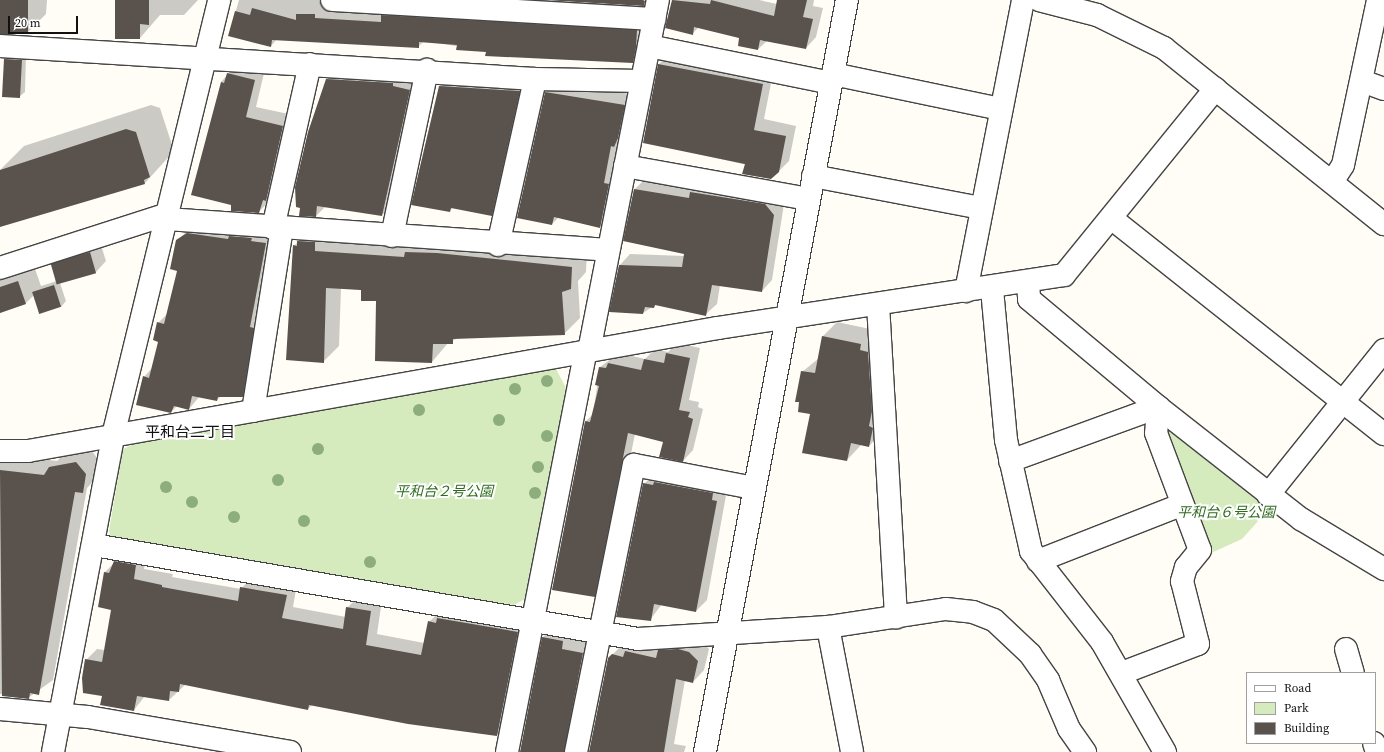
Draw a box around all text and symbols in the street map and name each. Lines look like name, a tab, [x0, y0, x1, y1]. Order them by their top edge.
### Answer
scale bar	[10, 8, 80, 34]
text: 20 m	[15, 15, 41, 31]
district label: 平和台二丁目	[145, 423, 235, 441]
park label: 平和台２号公園	[395, 483, 493, 499]
park label: 平和台６号公園	[1177, 504, 1275, 520]
legend	[1246, 672, 1376, 744]
text: Road	[1284, 680, 1311, 696]
text: Park	[1284, 700, 1309, 716]
text: Building	[1284, 720, 1329, 736]

